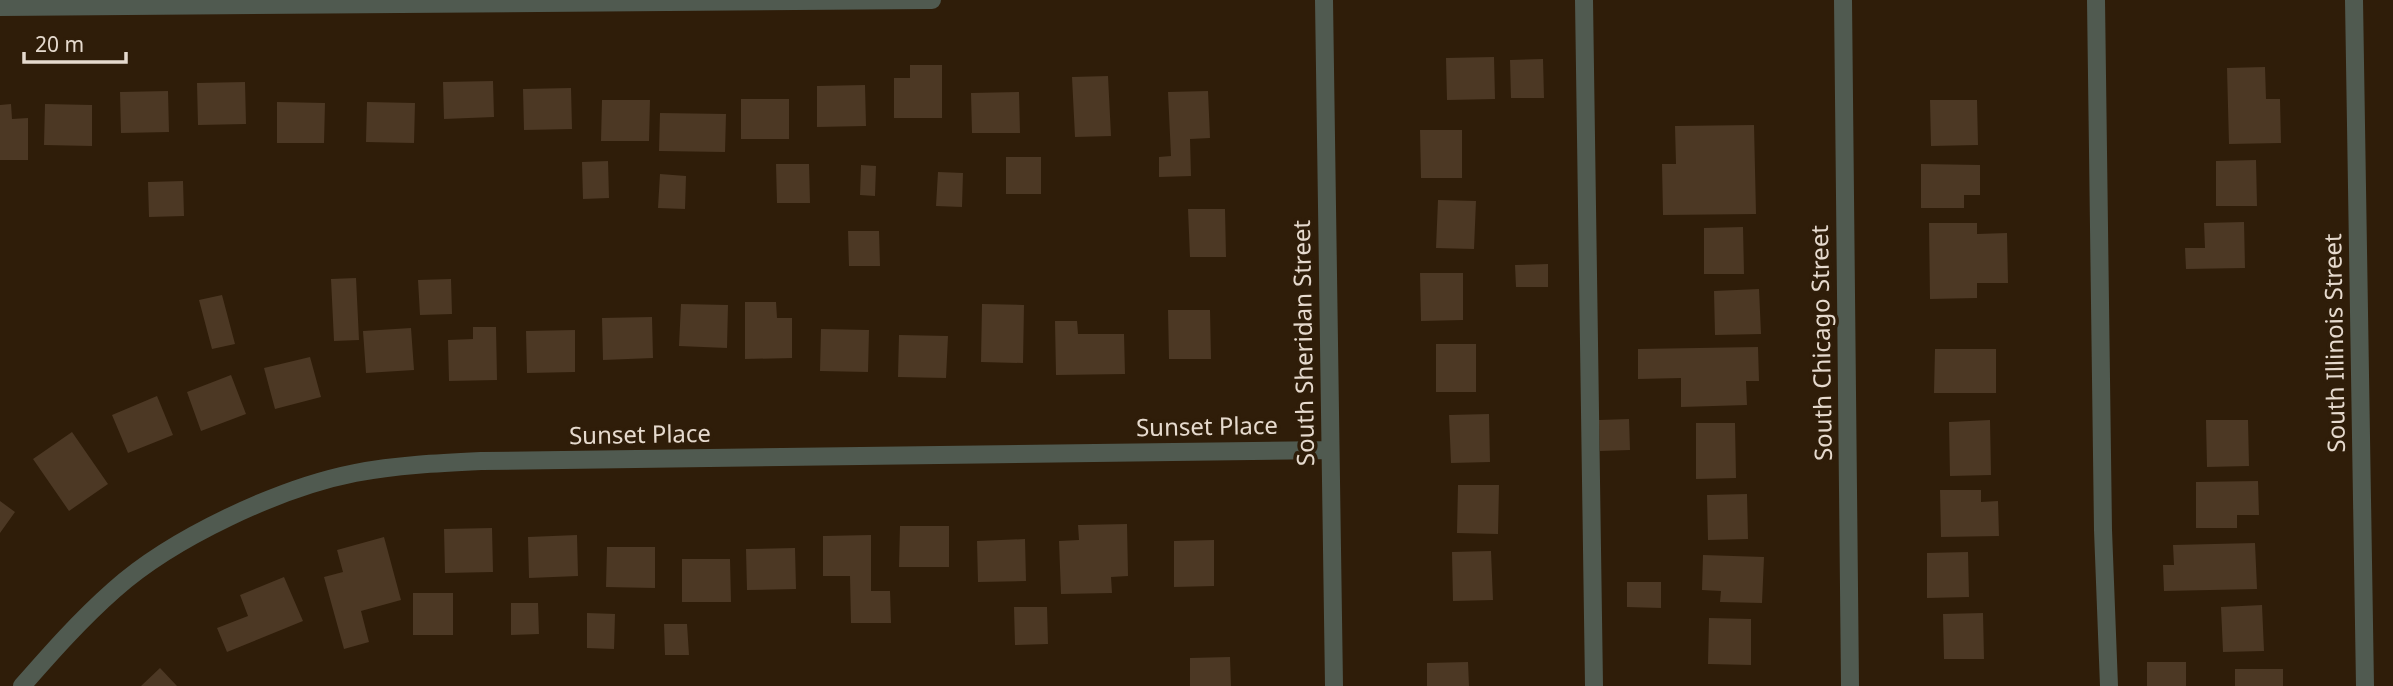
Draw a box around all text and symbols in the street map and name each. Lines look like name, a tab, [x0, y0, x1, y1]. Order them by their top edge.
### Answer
scale bar	[24, 21, 126, 65]
text: 20 m	[35, 30, 84, 58]
street label: South Sheridan Street	[1284, 219, 1321, 466]
street label: South Chicago Street	[1802, 224, 1839, 461]
street label: South Illinois Street	[2315, 233, 2352, 453]
street label: Sunset Place	[1136, 408, 1278, 443]
street label: Sunset Place	[569, 416, 711, 451]

